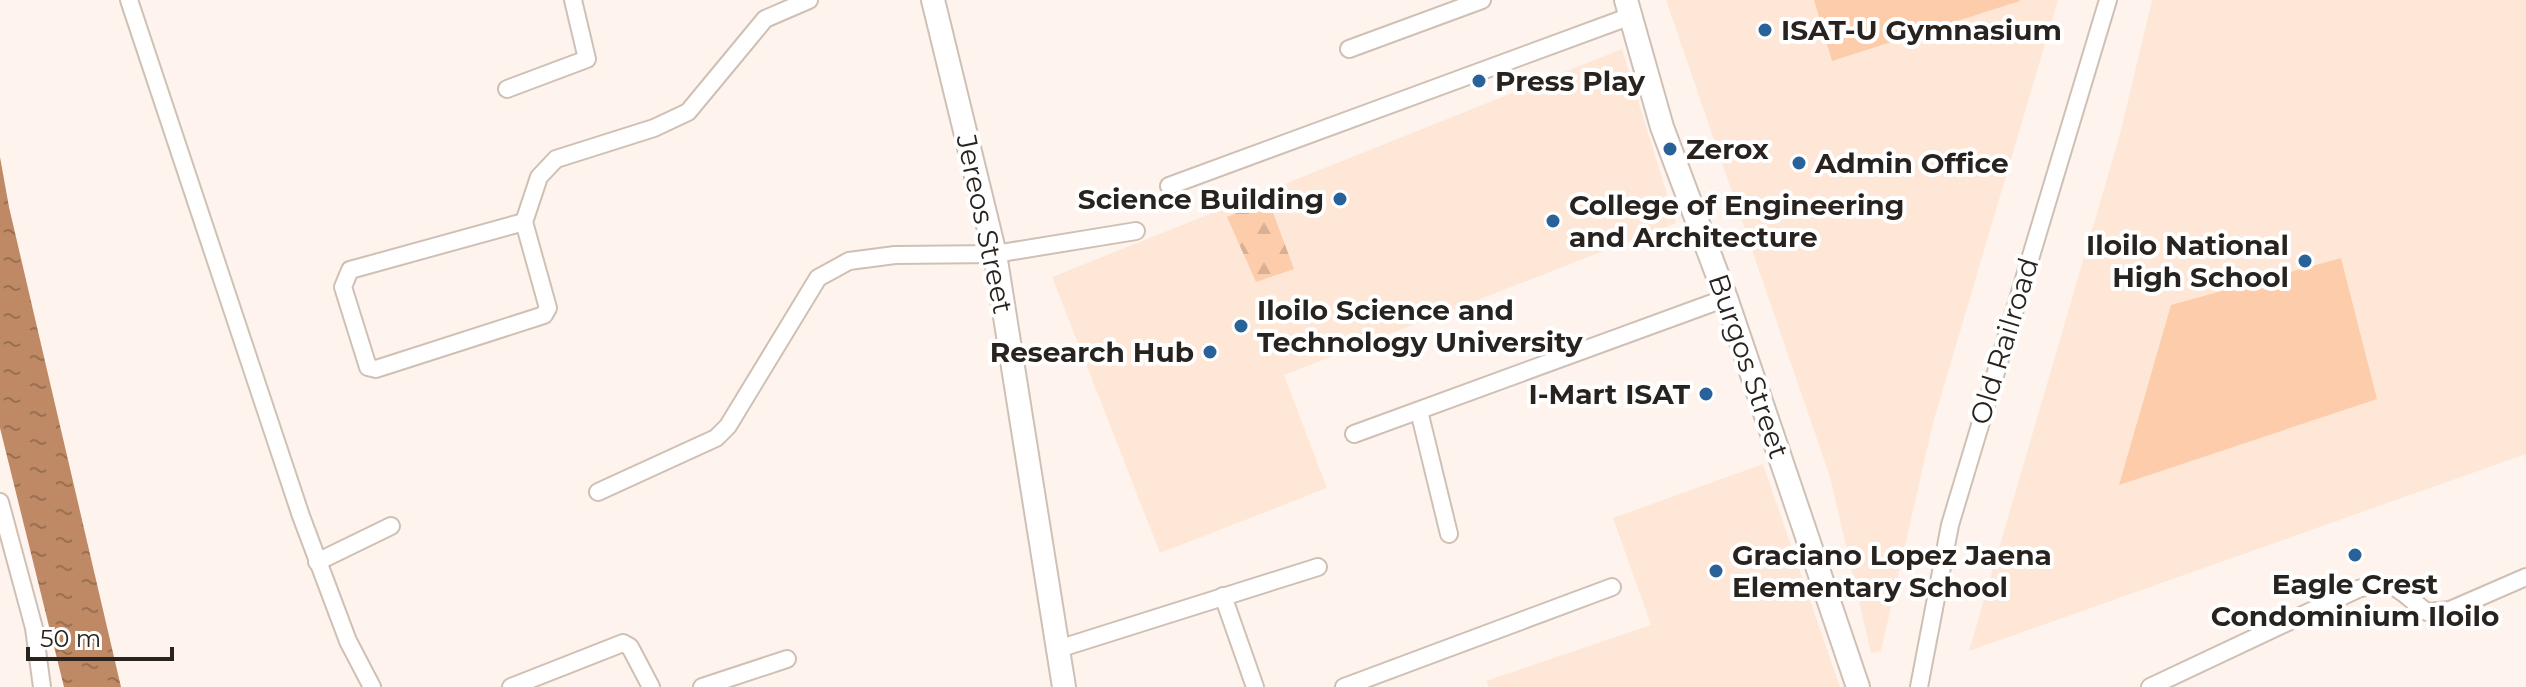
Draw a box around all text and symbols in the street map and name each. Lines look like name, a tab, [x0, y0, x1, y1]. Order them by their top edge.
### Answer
place label: ISAT-U Gymnasium	[1781, 13, 2062, 47]
marker: ISAT-U Gymnasium	[1756, 21, 1774, 39]
place label: Press Play	[1495, 64, 1645, 98]
marker: Press Play	[1470, 72, 1488, 90]
street label: Jereos Street	[949, 131, 1021, 317]
place label: Zerox	[1686, 132, 1769, 166]
marker: Zerox	[1661, 140, 1679, 158]
place label: Admin Office	[1814, 146, 2009, 180]
marker: Admin Office	[1790, 154, 1808, 172]
place label: Science Building	[1078, 182, 1324, 216]
place label: College of Engineering and Architecture	[1569, 188, 1904, 254]
marker: Science Building	[1331, 190, 1349, 208]
marker: College of Engineering and Architecture	[1544, 212, 1562, 230]
place label: Iloilo National High School	[2086, 228, 2289, 294]
marker: Iloilo National High School	[2296, 252, 2314, 270]
street label: Old Railroad	[1962, 253, 2046, 429]
street label: Burgos Street	[1701, 269, 1797, 463]
place label: Iloilo Science and Technology University	[1257, 293, 1583, 359]
marker: Iloilo Science and Technology University	[1232, 317, 1250, 335]
place label: Research Hub	[990, 335, 1194, 369]
marker: Research Hub	[1201, 343, 1219, 361]
place label: I-Mart ISAT	[1529, 377, 1691, 411]
marker: I-Mart ISAT	[1697, 385, 1715, 403]
place label: Graciano Lopez Jaena Elementary School	[1732, 538, 2052, 604]
marker: Eagle Crest Condominium Iloilo	[2346, 546, 2364, 564]
marker: Graciano Lopez Jaena Elementary School	[1707, 562, 1725, 580]
place label: Eagle Crest Condominium Iloilo	[2211, 567, 2499, 633]
scale bar	[28, 611, 172, 661]
text: 50 m	[40, 624, 101, 653]

